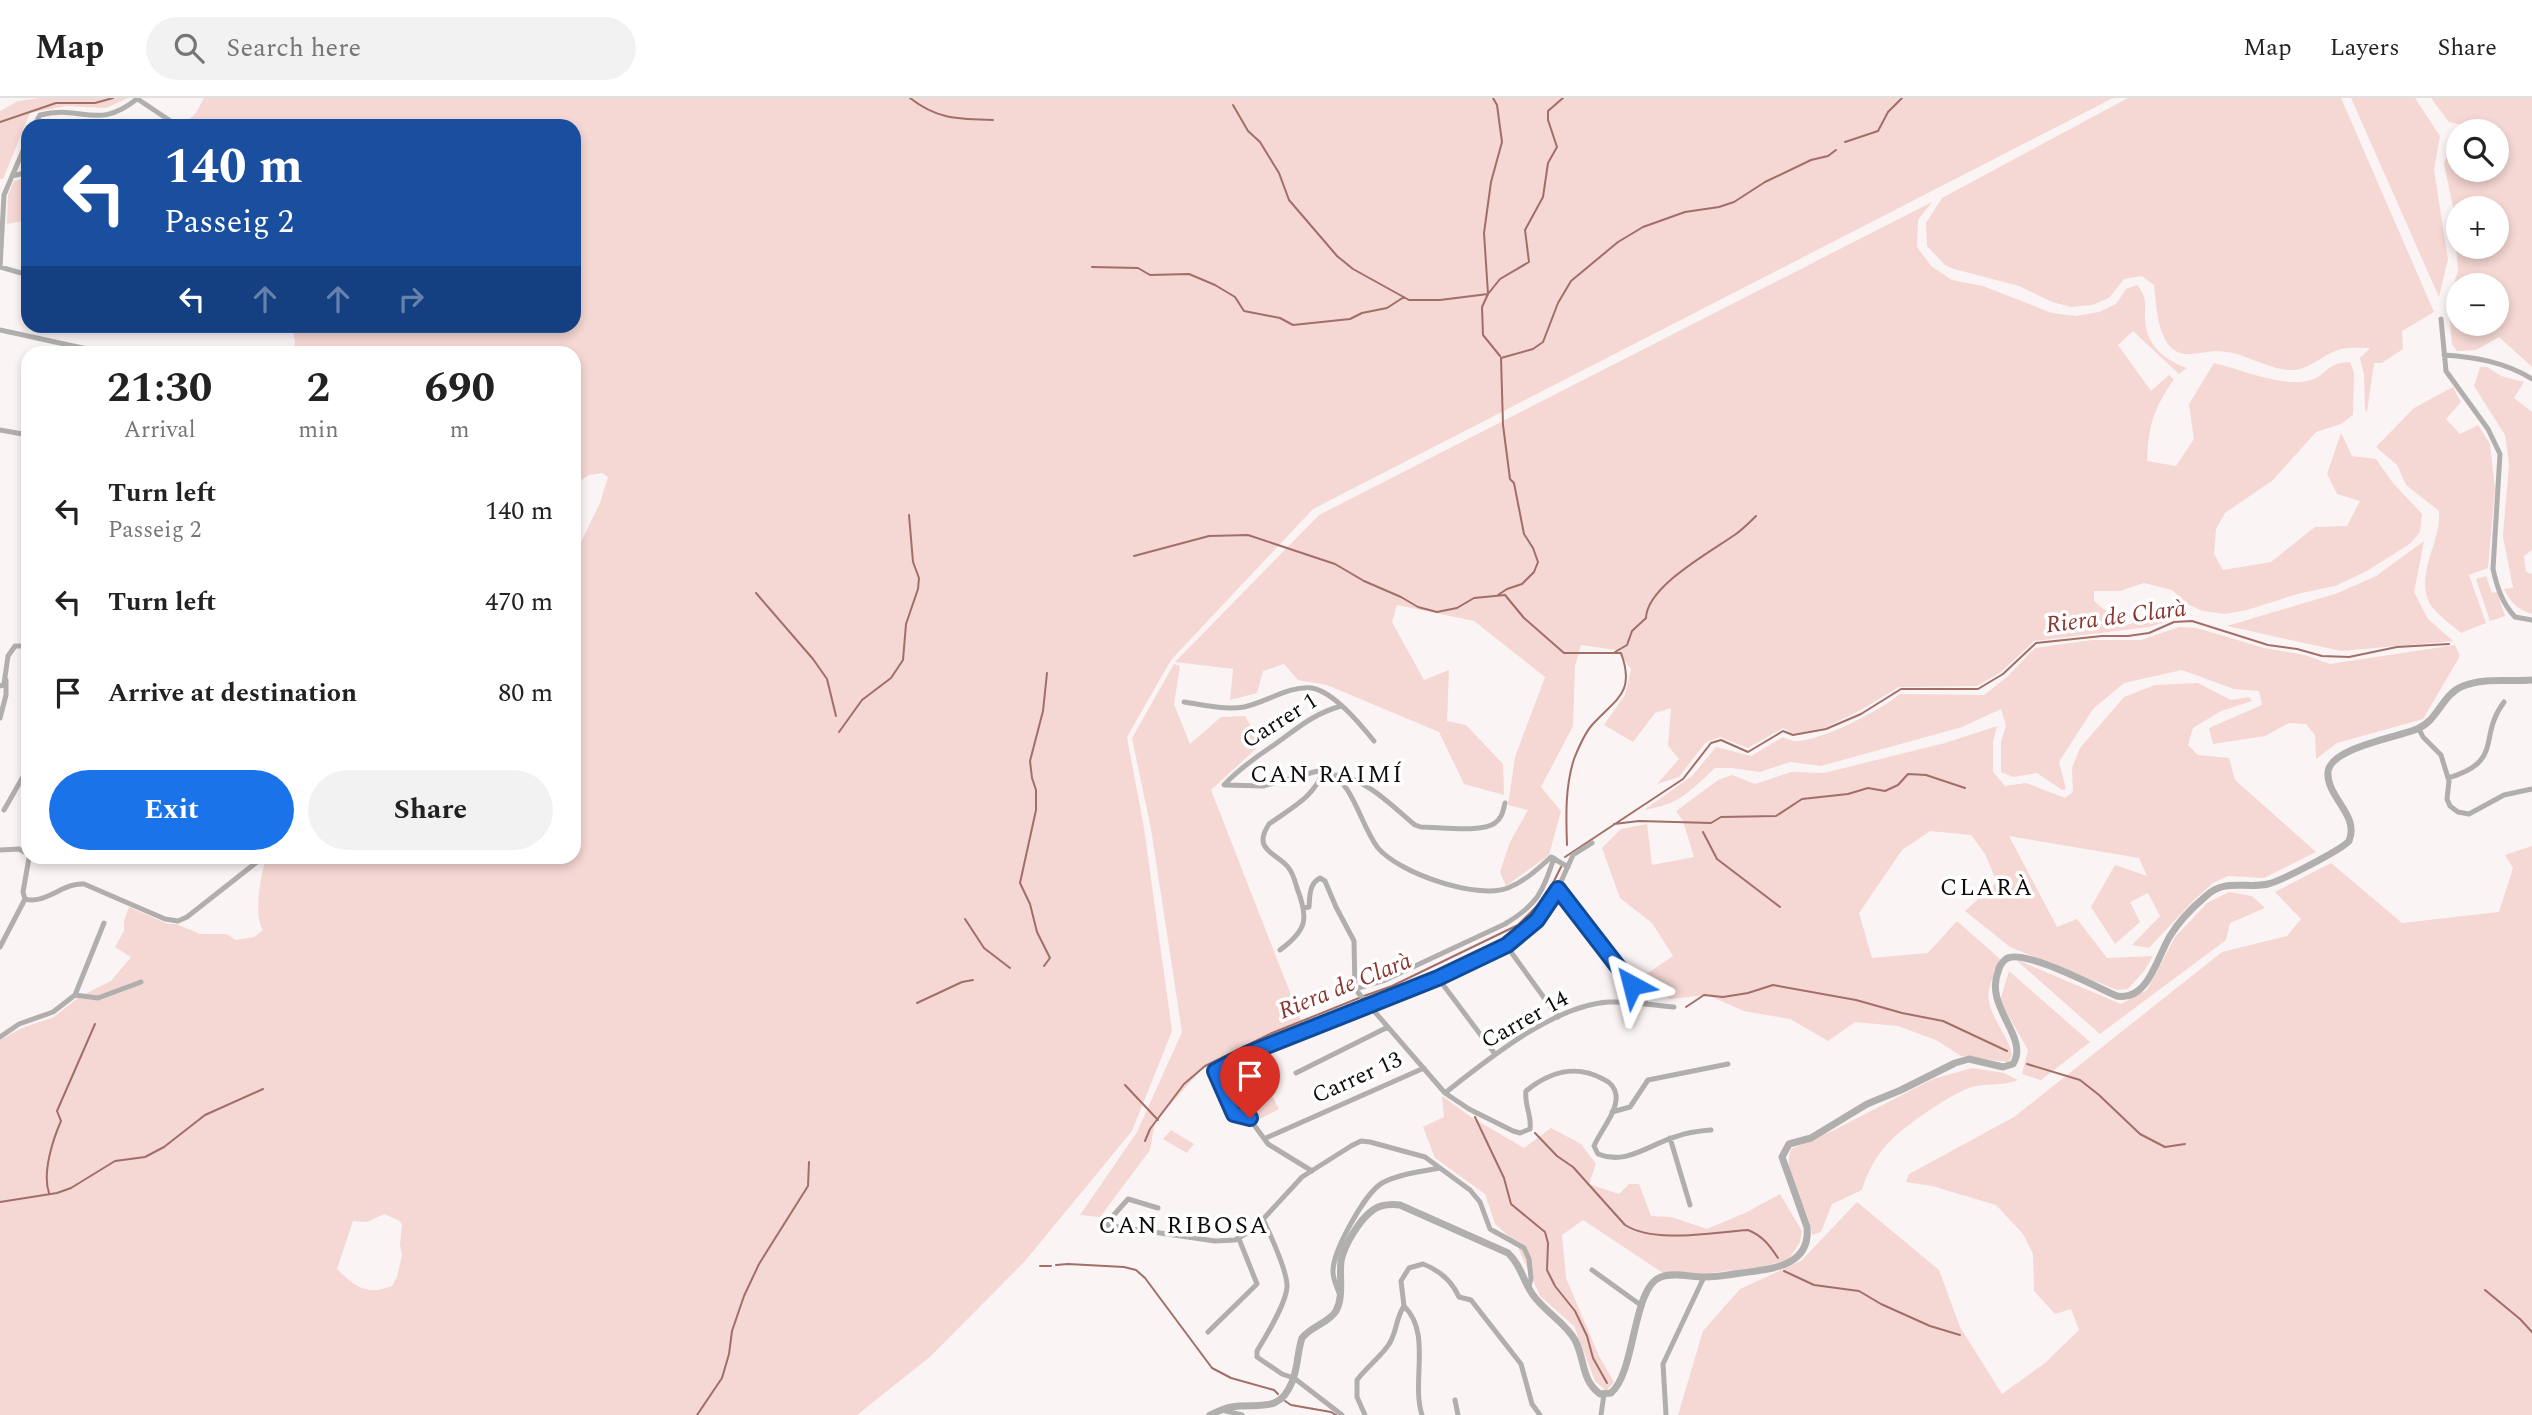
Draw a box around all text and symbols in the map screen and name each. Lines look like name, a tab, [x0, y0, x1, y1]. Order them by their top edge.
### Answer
search box	[146, 17, 636, 80]
text: Map	[35, 23, 104, 73]
text: Search here	[226, 28, 361, 68]
icon: search	[170, 29, 208, 67]
text: Map	[2243, 30, 2292, 66]
text: Layers	[2330, 30, 2400, 66]
text: Share	[2438, 30, 2497, 66]
map controls	[2446, 119, 2509, 336]
button: search	[2446, 119, 2509, 182]
text: 140 m	[164, 130, 303, 205]
icon: left	[49, 147, 140, 238]
button: +	[2446, 196, 2509, 259]
text: Passeig 2	[164, 198, 294, 247]
button: −	[2446, 273, 2509, 336]
icon: left	[173, 280, 211, 318]
icon: ahead	[246, 280, 284, 318]
icon: ahead	[319, 280, 357, 318]
icon: right	[392, 280, 430, 318]
text: 21:30	[107, 357, 212, 420]
text: 2	[307, 357, 330, 420]
text: 690	[424, 357, 495, 420]
text: Arrival	[124, 413, 195, 448]
text: min	[298, 413, 339, 448]
text: m	[450, 413, 470, 448]
text: Turn left	[108, 473, 216, 513]
text: 140 m	[485, 491, 553, 531]
icon: left	[49, 492, 87, 530]
text: Passeig 2	[108, 513, 201, 548]
text: Turn left	[108, 582, 216, 622]
text: 470 m	[485, 582, 553, 622]
icon: left	[49, 583, 87, 621]
water label: Riera de Clarà	[2044, 591, 2188, 643]
text: Arrive at destination	[108, 673, 357, 713]
text: 80 m	[498, 673, 553, 713]
icon: arrive	[49, 674, 87, 712]
street label: Carrer 1	[1235, 684, 1325, 758]
district label: CAN RAIMÍ	[1250, 757, 1404, 793]
button: Exit	[49, 770, 294, 850]
button: Share	[308, 770, 553, 850]
district label: CLARÀ	[1940, 870, 2034, 906]
water label: Riera de Clarà	[1273, 943, 1417, 1029]
position arrow	[1595, 948, 1669, 1022]
street label: Carrer 14	[1475, 981, 1576, 1058]
street label: Carrer 13	[1306, 1043, 1408, 1113]
pin	[1220, 1046, 1280, 1118]
icon: arrive	[1231, 1057, 1269, 1095]
district label: CAN RIBOSA	[1098, 1208, 1270, 1244]

